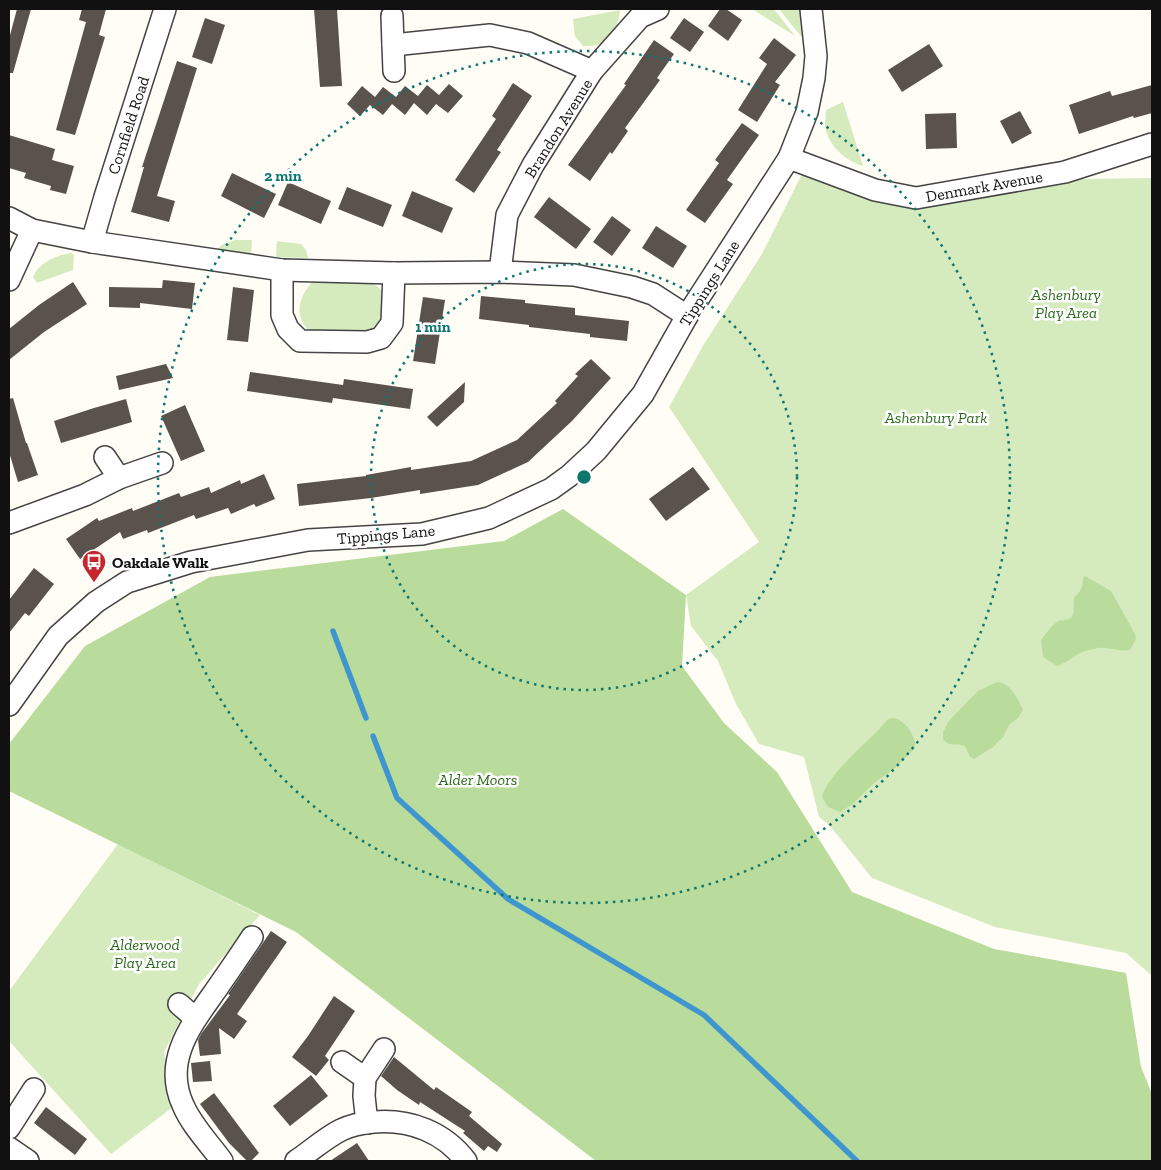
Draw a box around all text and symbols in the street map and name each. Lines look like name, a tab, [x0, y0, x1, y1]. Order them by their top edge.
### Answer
street label: Cornfield Road	[104, 73, 153, 177]
street label: Brandon Avenue	[520, 75, 596, 181]
text: 2 min	[264, 167, 302, 185]
street label: Denmark Avenue	[924, 167, 1044, 206]
street label: Tippings Lane	[675, 237, 744, 330]
park label: Ashenbury Play Area	[1030, 285, 1101, 322]
text: 1 min	[415, 318, 451, 336]
park label: Ashenbury Park	[884, 408, 987, 427]
centre of rings	[575, 468, 593, 486]
street label: Tippings Lane	[336, 521, 436, 548]
bus stop icon: Oakdale Walk	[81, 549, 107, 583]
place label: Oakdale Walk	[112, 553, 209, 572]
park label: Alder Moors	[438, 770, 517, 789]
park label: Alderwood Play Area	[109, 935, 180, 972]

